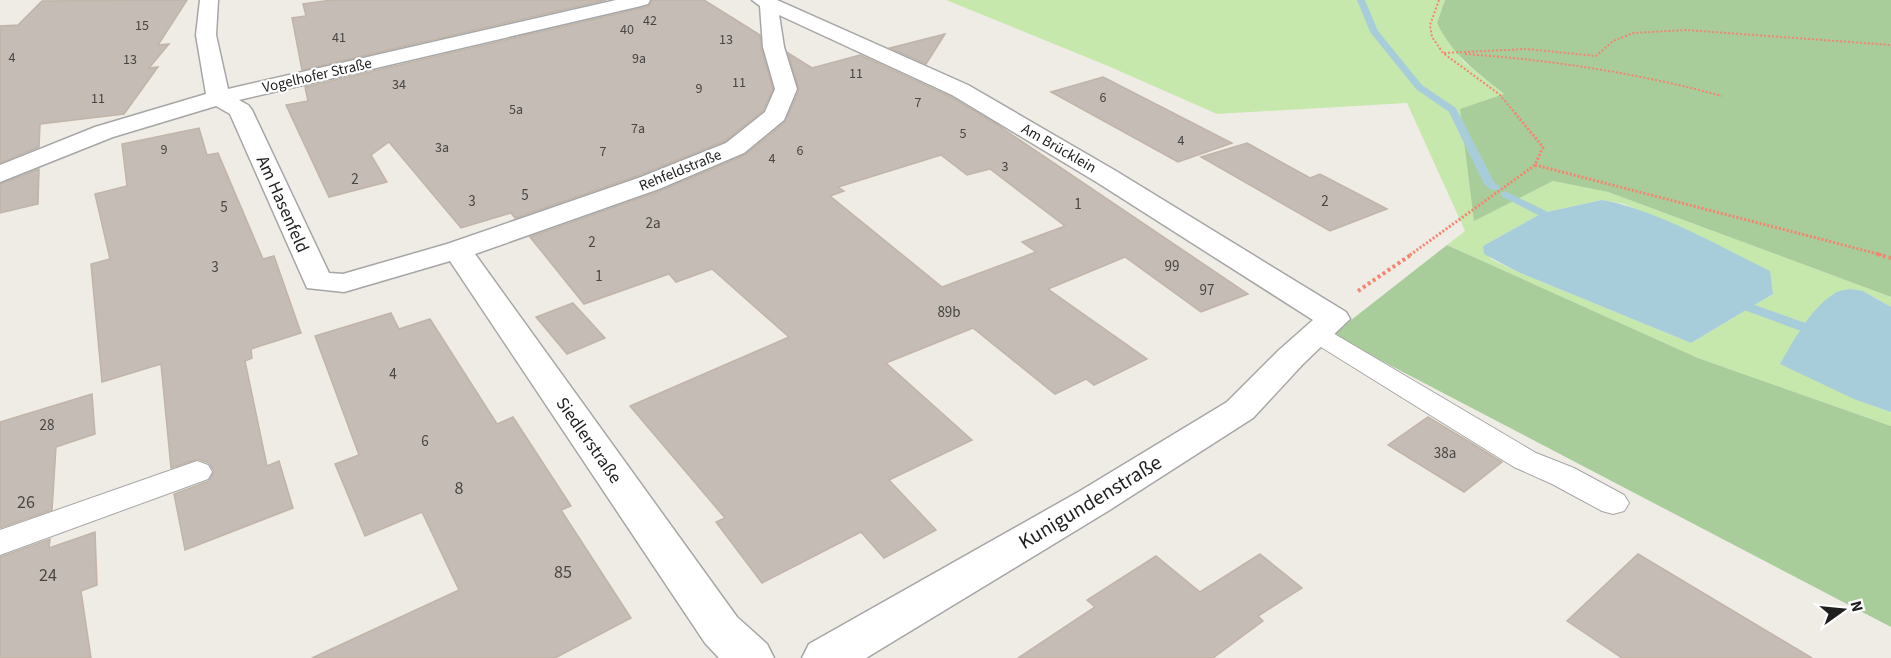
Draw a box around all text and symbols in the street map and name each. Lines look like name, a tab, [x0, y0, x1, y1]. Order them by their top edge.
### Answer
house number: 42	[643, 11, 657, 31]
house number: 15	[135, 16, 149, 36]
house number: 40	[620, 20, 634, 40]
house number: 41	[332, 28, 346, 48]
house number: 13	[719, 30, 733, 50]
house number: 4	[9, 48, 16, 68]
house number: 9a	[632, 49, 646, 69]
house number: 13	[123, 50, 137, 70]
street label: Vogelhofer Straße	[260, 53, 374, 98]
house number: 11	[849, 64, 863, 84]
house number: 11	[732, 73, 746, 93]
house number: 34	[392, 75, 406, 95]
house number: 9	[696, 79, 703, 99]
house number: 6	[1100, 88, 1107, 108]
house number: 11	[91, 89, 105, 109]
house number: 7	[915, 93, 922, 113]
house number: 5a	[509, 100, 523, 120]
house number: 7a	[631, 119, 645, 139]
street label: Am Brücklein	[1017, 119, 1100, 178]
house number: 5	[960, 124, 967, 144]
house number: 4	[1178, 131, 1185, 151]
house number: 3a	[435, 138, 449, 158]
house number: 9	[161, 140, 168, 160]
house number: 6	[797, 141, 804, 161]
house number: 7	[600, 142, 607, 162]
street label: Rehfeldstraße	[636, 144, 725, 197]
house number: 4	[769, 149, 776, 169]
street label: Am Hasenfeld	[250, 152, 315, 257]
house number: 3	[1002, 157, 1009, 177]
house number: 2	[351, 169, 359, 190]
house number: 5	[521, 185, 529, 206]
house number: 3	[468, 191, 476, 212]
house number: 2	[1321, 191, 1329, 212]
house number: 1	[1074, 194, 1082, 215]
house number: 5	[220, 197, 228, 218]
house number: 2a	[645, 213, 661, 234]
house number: 2	[588, 232, 596, 253]
house number: 99	[1165, 256, 1179, 277]
house number: 3	[211, 257, 219, 278]
house number: 1	[595, 266, 603, 287]
house number: 97	[1200, 280, 1214, 301]
house number: 89b	[937, 302, 961, 323]
house number: 4	[389, 364, 397, 385]
street label: Siedlerstraße	[550, 392, 628, 489]
house number: 28	[40, 415, 54, 436]
house number: 6	[421, 431, 429, 452]
house number: 38a	[1434, 443, 1456, 464]
street label: Kunigundenstraße	[1013, 447, 1167, 557]
house number: 8	[455, 476, 464, 501]
house number: 26	[17, 490, 35, 515]
house number: 85	[554, 560, 572, 585]
house number: 24	[39, 563, 57, 588]
north arrow	[1813, 580, 1873, 640]
text: N	[1845, 598, 1869, 614]

